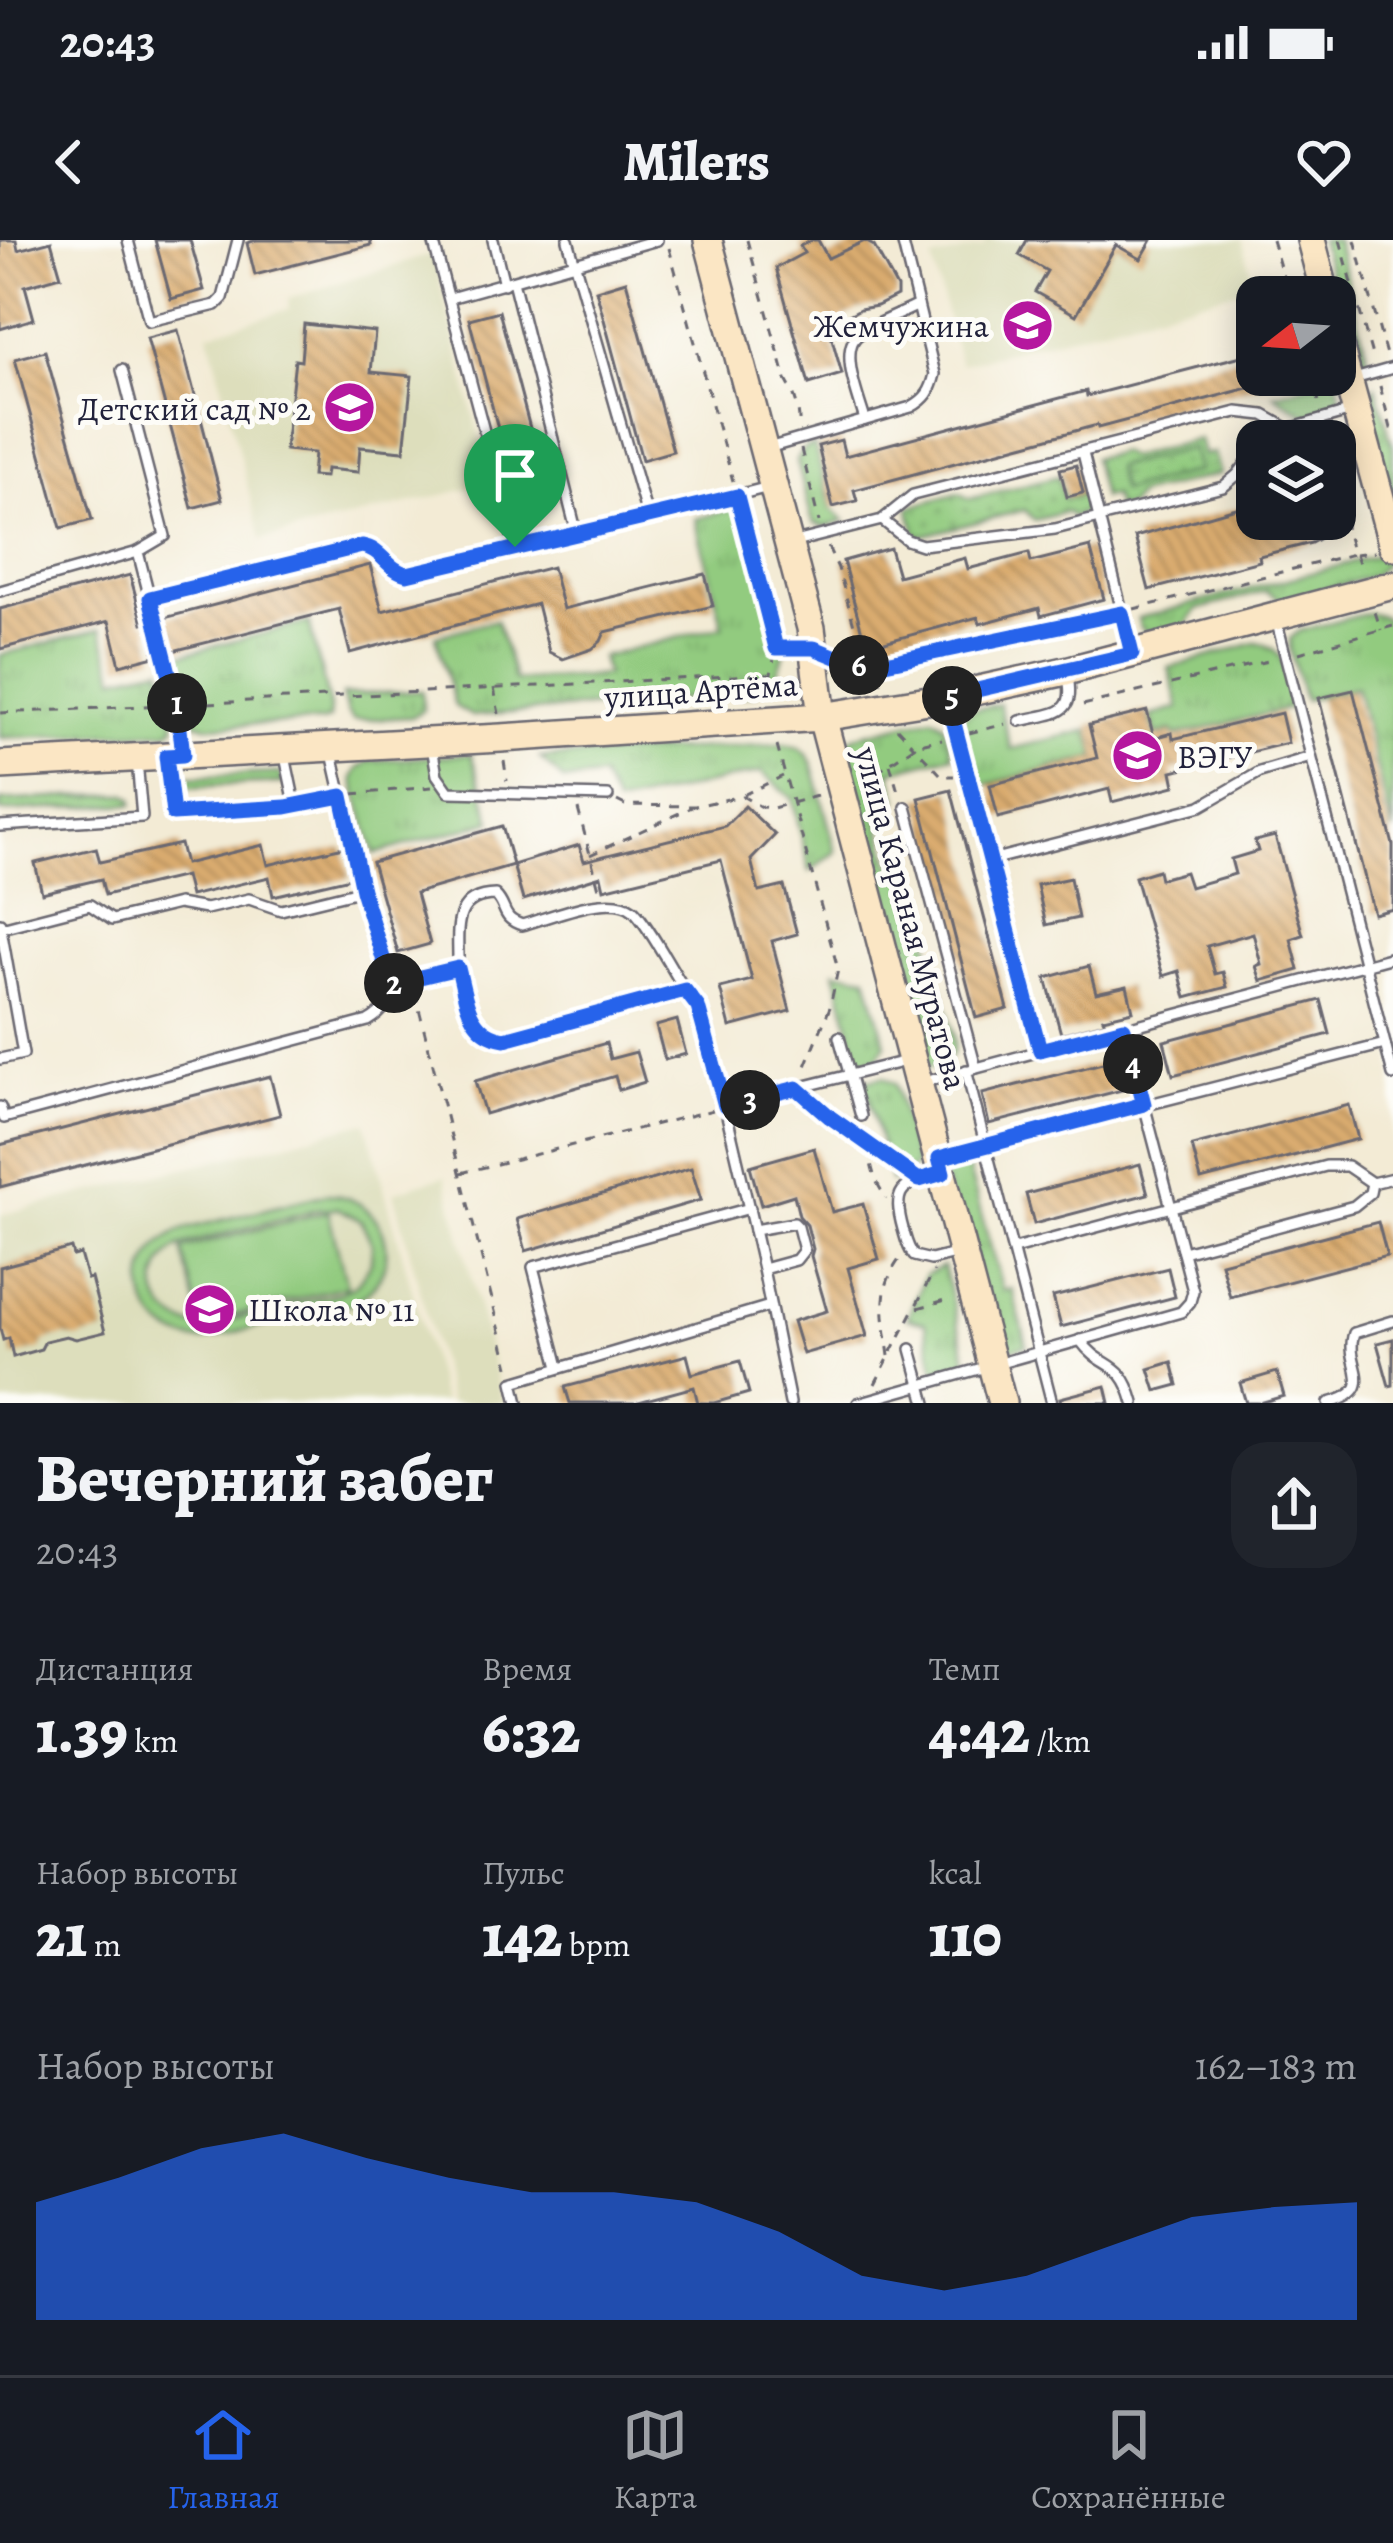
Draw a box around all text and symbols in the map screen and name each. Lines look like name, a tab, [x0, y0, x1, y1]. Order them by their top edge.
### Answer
text: 20:43	[60, 11, 156, 73]
text: Milers	[623, 125, 770, 199]
icon: back	[36, 129, 102, 195]
icon: heart	[1291, 129, 1357, 195]
north arrow	[1236, 276, 1356, 396]
map controls	[1236, 276, 1356, 540]
school or university icon: Жемчужина	[1000, 297, 1056, 353]
place label: Жемчужина	[813, 303, 990, 348]
school or university icon: Детский сад № 2	[322, 380, 378, 436]
place label: Детский сад № 2	[78, 386, 311, 431]
button: layers	[1236, 420, 1356, 540]
pin	[464, 424, 566, 547]
icon: arrive	[482, 442, 548, 508]
pin: 6	[829, 635, 889, 695]
text: 6	[851, 642, 867, 687]
street label: улица Артёма	[602, 661, 800, 720]
pin: 5	[922, 666, 982, 726]
pin: 1	[147, 673, 207, 733]
text: 5	[945, 673, 959, 718]
text: 1	[171, 680, 183, 725]
school or university icon: ВЭГУ	[1110, 728, 1166, 784]
place label: ВЭГУ	[1177, 734, 1252, 779]
street label: улица Караная Муратова	[844, 741, 979, 1095]
pin: 2	[364, 953, 424, 1013]
text: 2	[386, 960, 402, 1005]
pin: 4	[1103, 1034, 1163, 1094]
text: 4	[1125, 1041, 1141, 1086]
pin: 3	[720, 1070, 780, 1130]
text: 3	[743, 1077, 757, 1122]
school or university icon: Школа № 11	[181, 1281, 237, 1337]
place label: Школа № 11	[248, 1287, 415, 1332]
text: Вечерний забег	[36, 1434, 493, 1524]
button: share	[1231, 1442, 1357, 1568]
text: 20:43	[36, 1524, 119, 1577]
text: Дистанция	[36, 1646, 193, 1691]
text: Время	[482, 1646, 572, 1691]
text: Темп	[929, 1646, 1001, 1691]
text: 1.39	[36, 1691, 128, 1773]
text: 6:32	[482, 1691, 580, 1773]
text: 4:42	[929, 1691, 1030, 1773]
text: km	[128, 1718, 178, 1763]
text: /km	[1030, 1718, 1091, 1763]
text: Набор высоты	[36, 1850, 238, 1895]
text: Пульс	[482, 1850, 565, 1895]
text: kcal	[929, 1850, 982, 1895]
text: 21	[36, 1895, 87, 1977]
text: 142	[482, 1895, 562, 1977]
text: 110	[929, 1895, 1002, 1977]
text: m	[87, 1922, 121, 1967]
text: bpm	[562, 1922, 631, 1967]
text: Набор высоты	[36, 2039, 275, 2092]
text: 162–183 m	[1195, 2039, 1357, 2092]
tab: Главная	[167, 2402, 279, 2519]
tab: Карта	[614, 2402, 697, 2519]
tab: Сохранённые	[1031, 2402, 1226, 2519]

